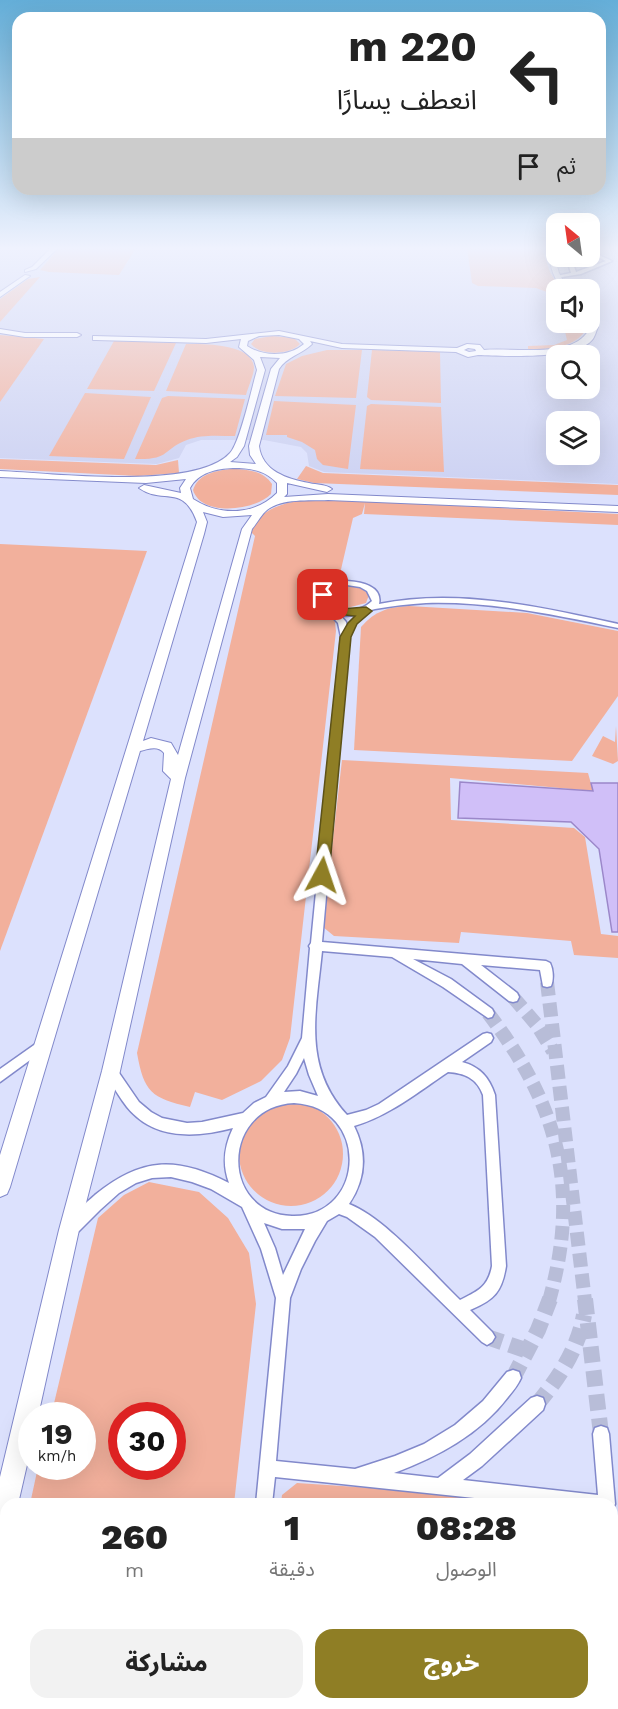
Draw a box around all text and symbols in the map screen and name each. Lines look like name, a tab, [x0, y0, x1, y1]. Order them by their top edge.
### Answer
text: 220 m	[348, 22, 477, 71]
icon: left	[498, 36, 576, 114]
text: انعطف يسارًا	[337, 84, 477, 116]
icon: arrive	[512, 150, 545, 183]
text: ثم	[557, 154, 576, 179]
north arrow	[546, 213, 600, 267]
map controls	[546, 213, 600, 465]
button: sound	[546, 279, 600, 333]
button: search	[546, 345, 600, 399]
button: layers	[546, 411, 600, 465]
pin	[297, 569, 348, 620]
icon: arrive	[306, 578, 339, 611]
position arrow	[290, 843, 354, 907]
speed limit sign: 30	[108, 1402, 186, 1480]
text: 19	[41, 1416, 73, 1451]
text: km/h	[38, 1447, 76, 1465]
text: 1	[284, 1507, 300, 1549]
text: 08:28	[416, 1507, 517, 1549]
text: 260	[101, 1516, 168, 1558]
text: دقيقة	[269, 1557, 315, 1581]
text: الوصول	[436, 1557, 497, 1581]
text: m	[125, 1558, 144, 1582]
button: مشاركة	[30, 1629, 303, 1698]
button: خروج	[315, 1629, 588, 1698]

